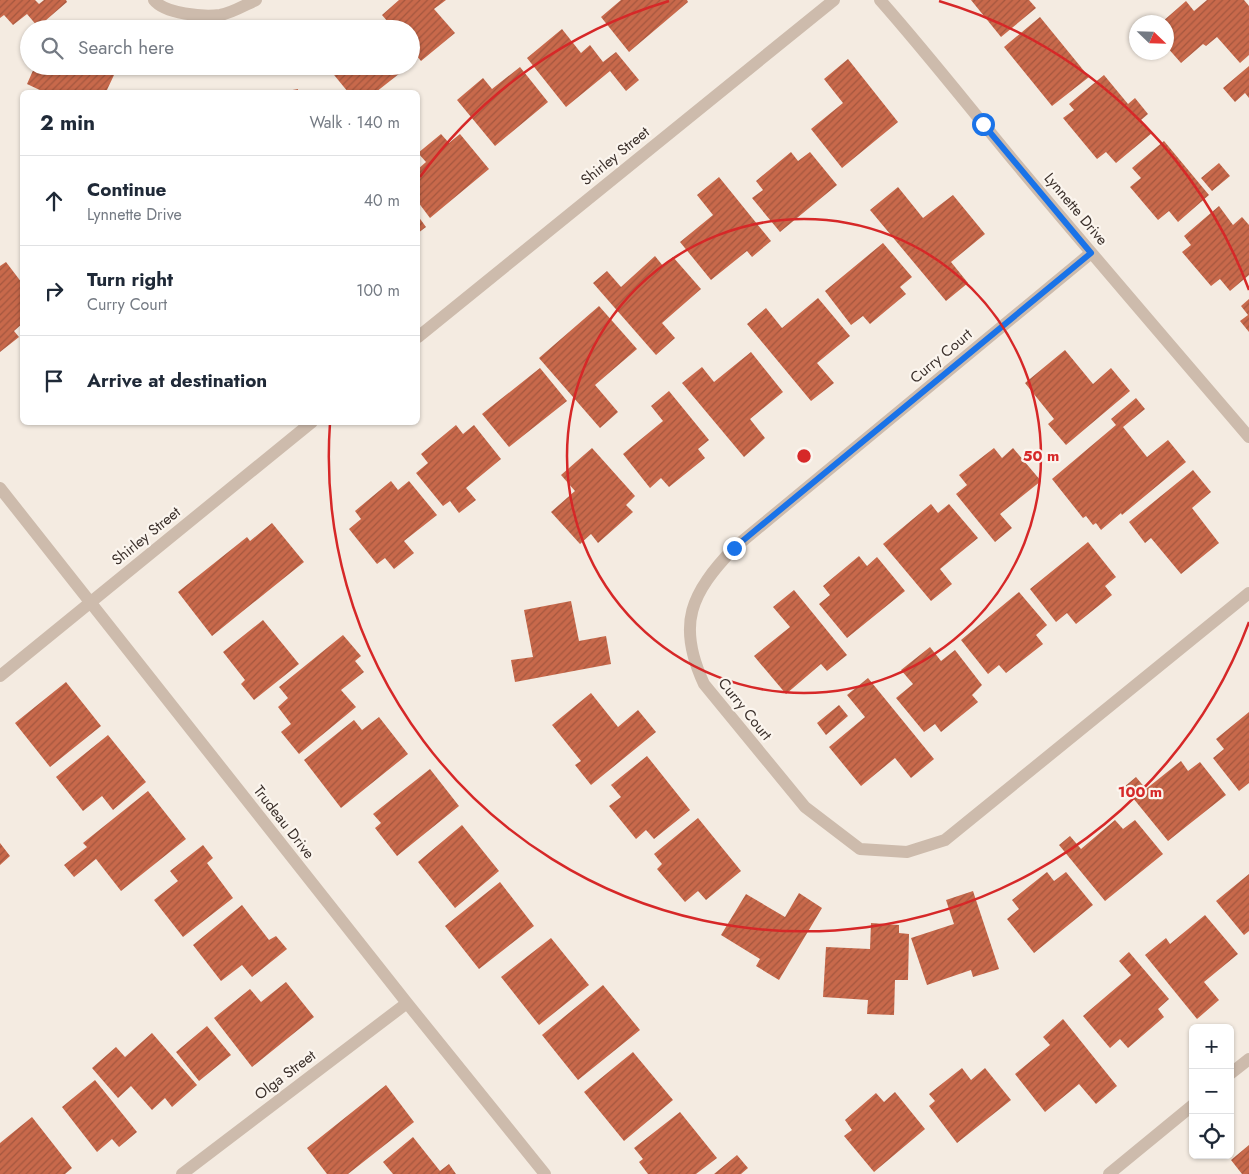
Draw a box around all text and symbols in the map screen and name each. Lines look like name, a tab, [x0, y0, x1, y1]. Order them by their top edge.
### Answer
north arrow	[1129, 15, 1174, 60]
search box	[20, 20, 420, 75]
icon: search	[38, 34, 66, 62]
text: Search here	[78, 34, 174, 61]
text: 2 min	[40, 108, 95, 138]
text: Walk · 140 m	[310, 111, 400, 134]
route start	[972, 113, 995, 136]
street label: Shirley Street	[576, 121, 654, 191]
street label: Lynnette Drive	[1039, 168, 1113, 250]
text: Continue	[87, 176, 166, 203]
icon: ahead	[40, 187, 68, 215]
text: 40 m	[364, 189, 400, 212]
text: Lynnette Drive	[87, 203, 182, 226]
text: Turn right	[87, 266, 173, 293]
icon: right	[40, 277, 68, 305]
text: 100 m	[356, 279, 400, 302]
text: Curry Court	[87, 293, 167, 316]
street label: Curry Court	[905, 323, 977, 389]
icon: arrive	[40, 367, 68, 395]
text: Arrive at destination	[87, 367, 267, 394]
text: 50 m	[1023, 445, 1059, 467]
centre of rings	[795, 447, 813, 465]
street label: Shirley Street	[107, 501, 185, 571]
route end	[723, 537, 746, 560]
street label: Curry Court	[713, 673, 777, 745]
street label: Trudeau Drive	[248, 781, 320, 864]
text: 100 m	[1118, 781, 1162, 803]
map controls	[1189, 1024, 1234, 1159]
button: +	[1189, 1024, 1234, 1069]
street label: Olga Street	[250, 1045, 320, 1105]
button: −	[1189, 1069, 1234, 1114]
button: locate	[1189, 1114, 1234, 1159]

